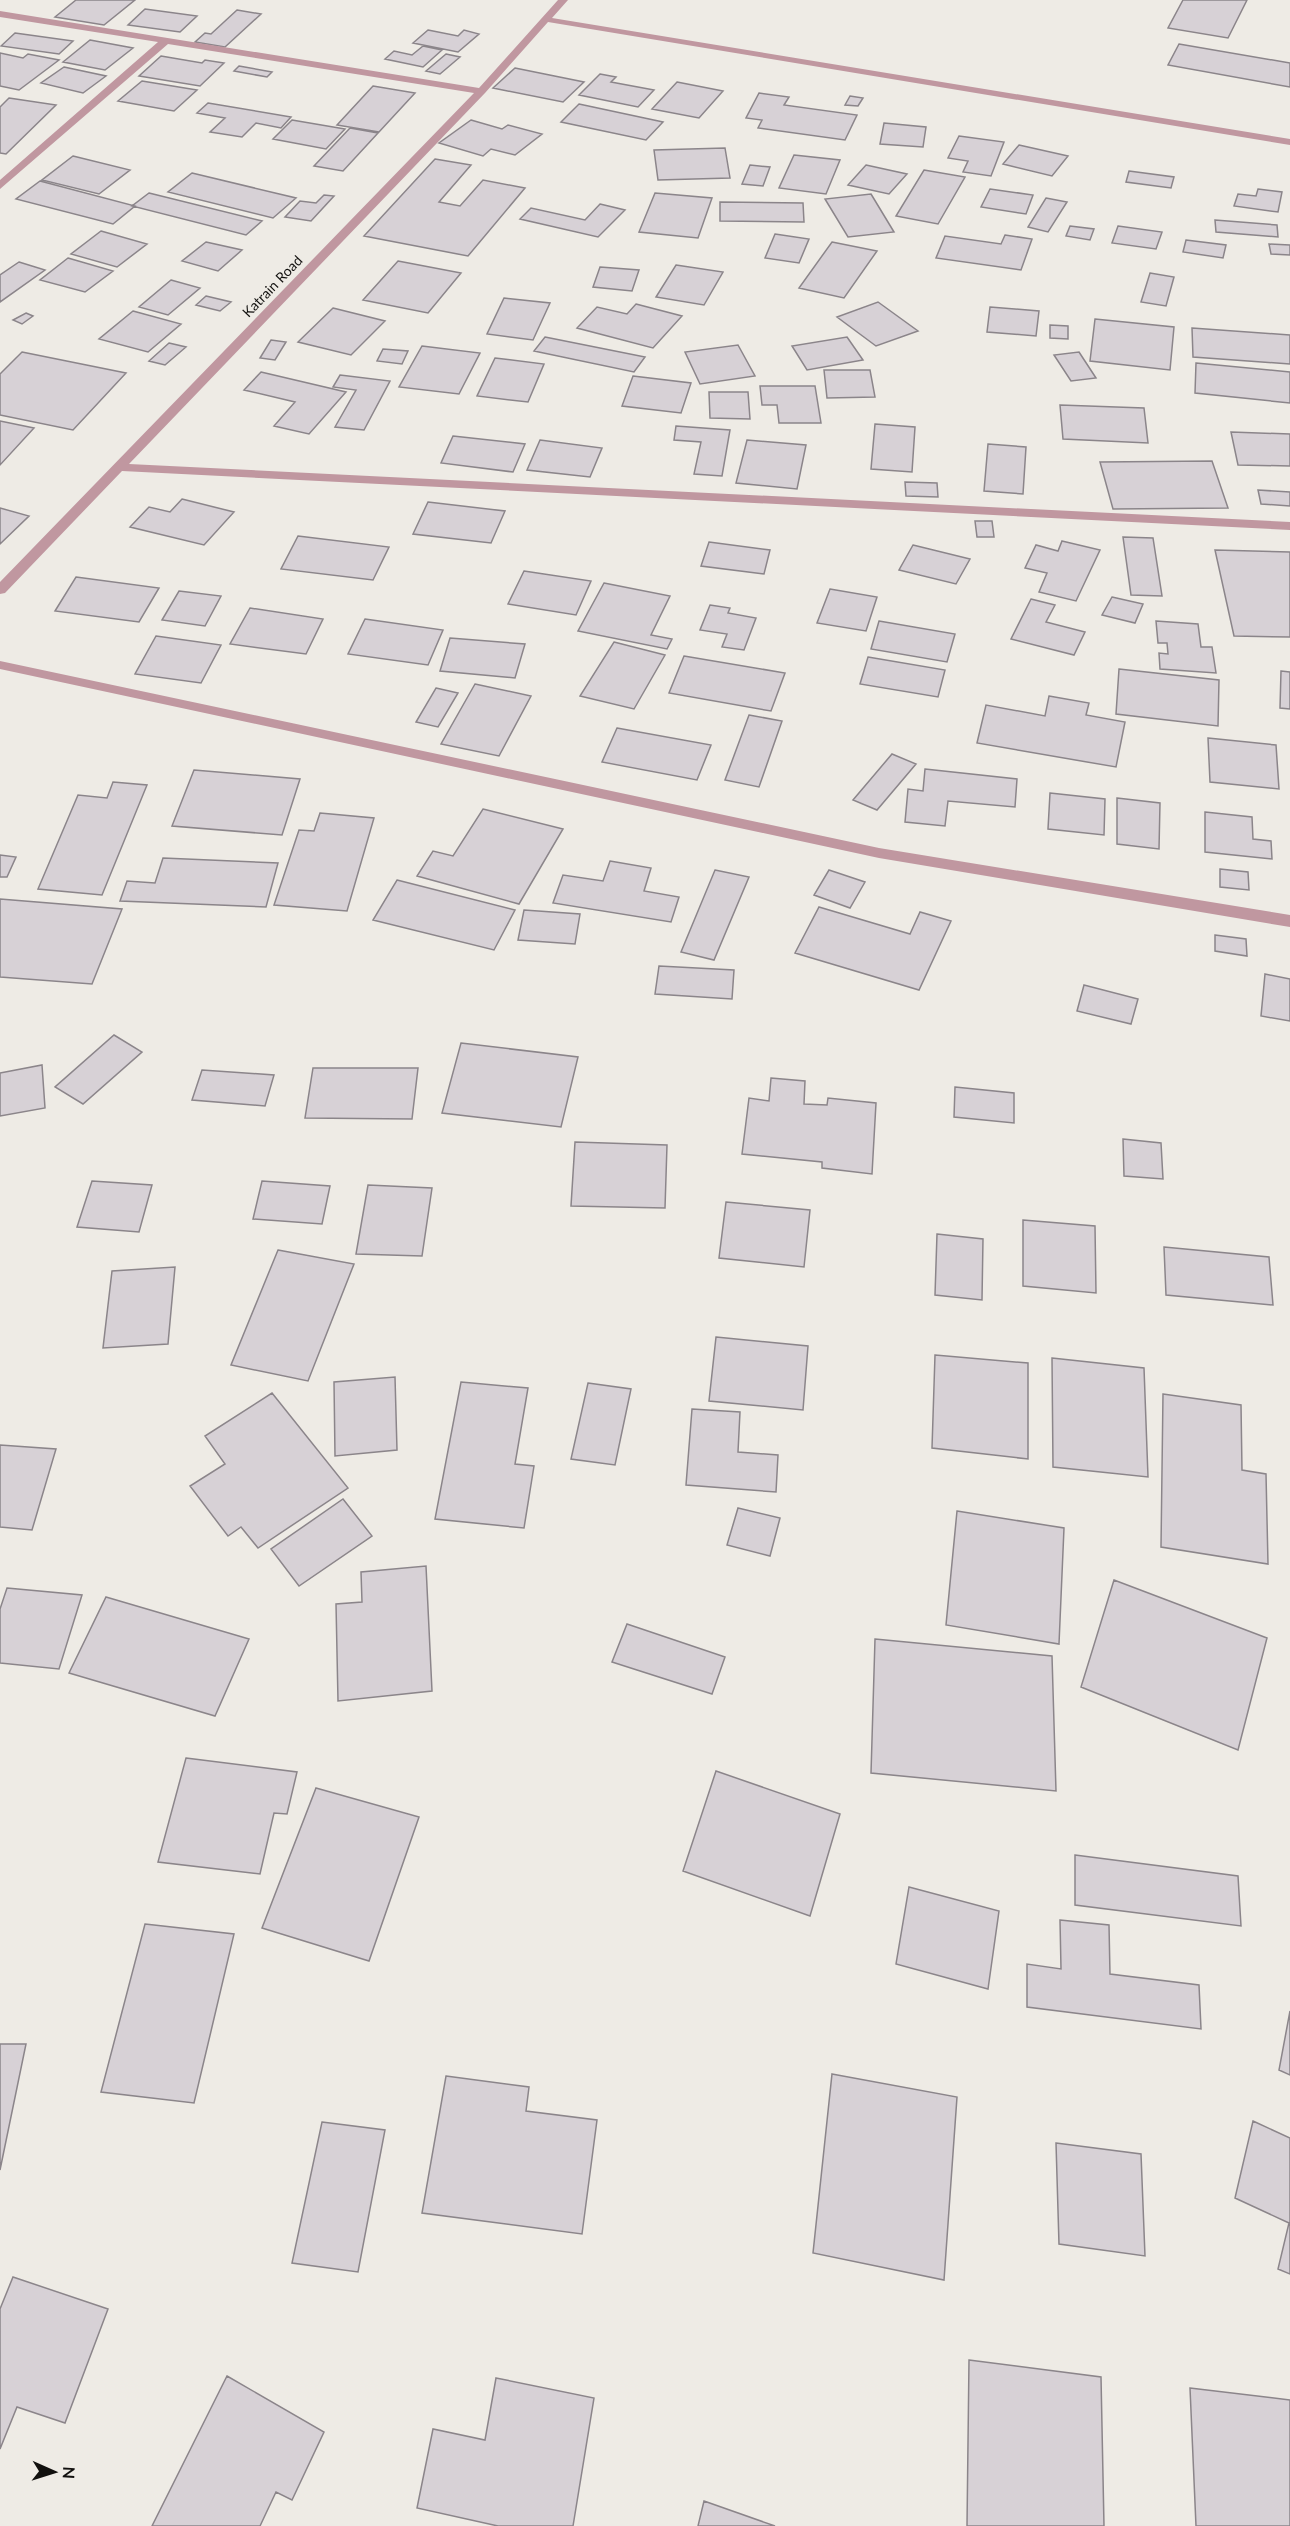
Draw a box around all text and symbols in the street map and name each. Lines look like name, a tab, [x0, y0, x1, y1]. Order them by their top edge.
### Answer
street label: Katrain Road	[238, 252, 306, 320]
north arrow	[24, 2442, 84, 2502]
text: N	[60, 2466, 79, 2479]

